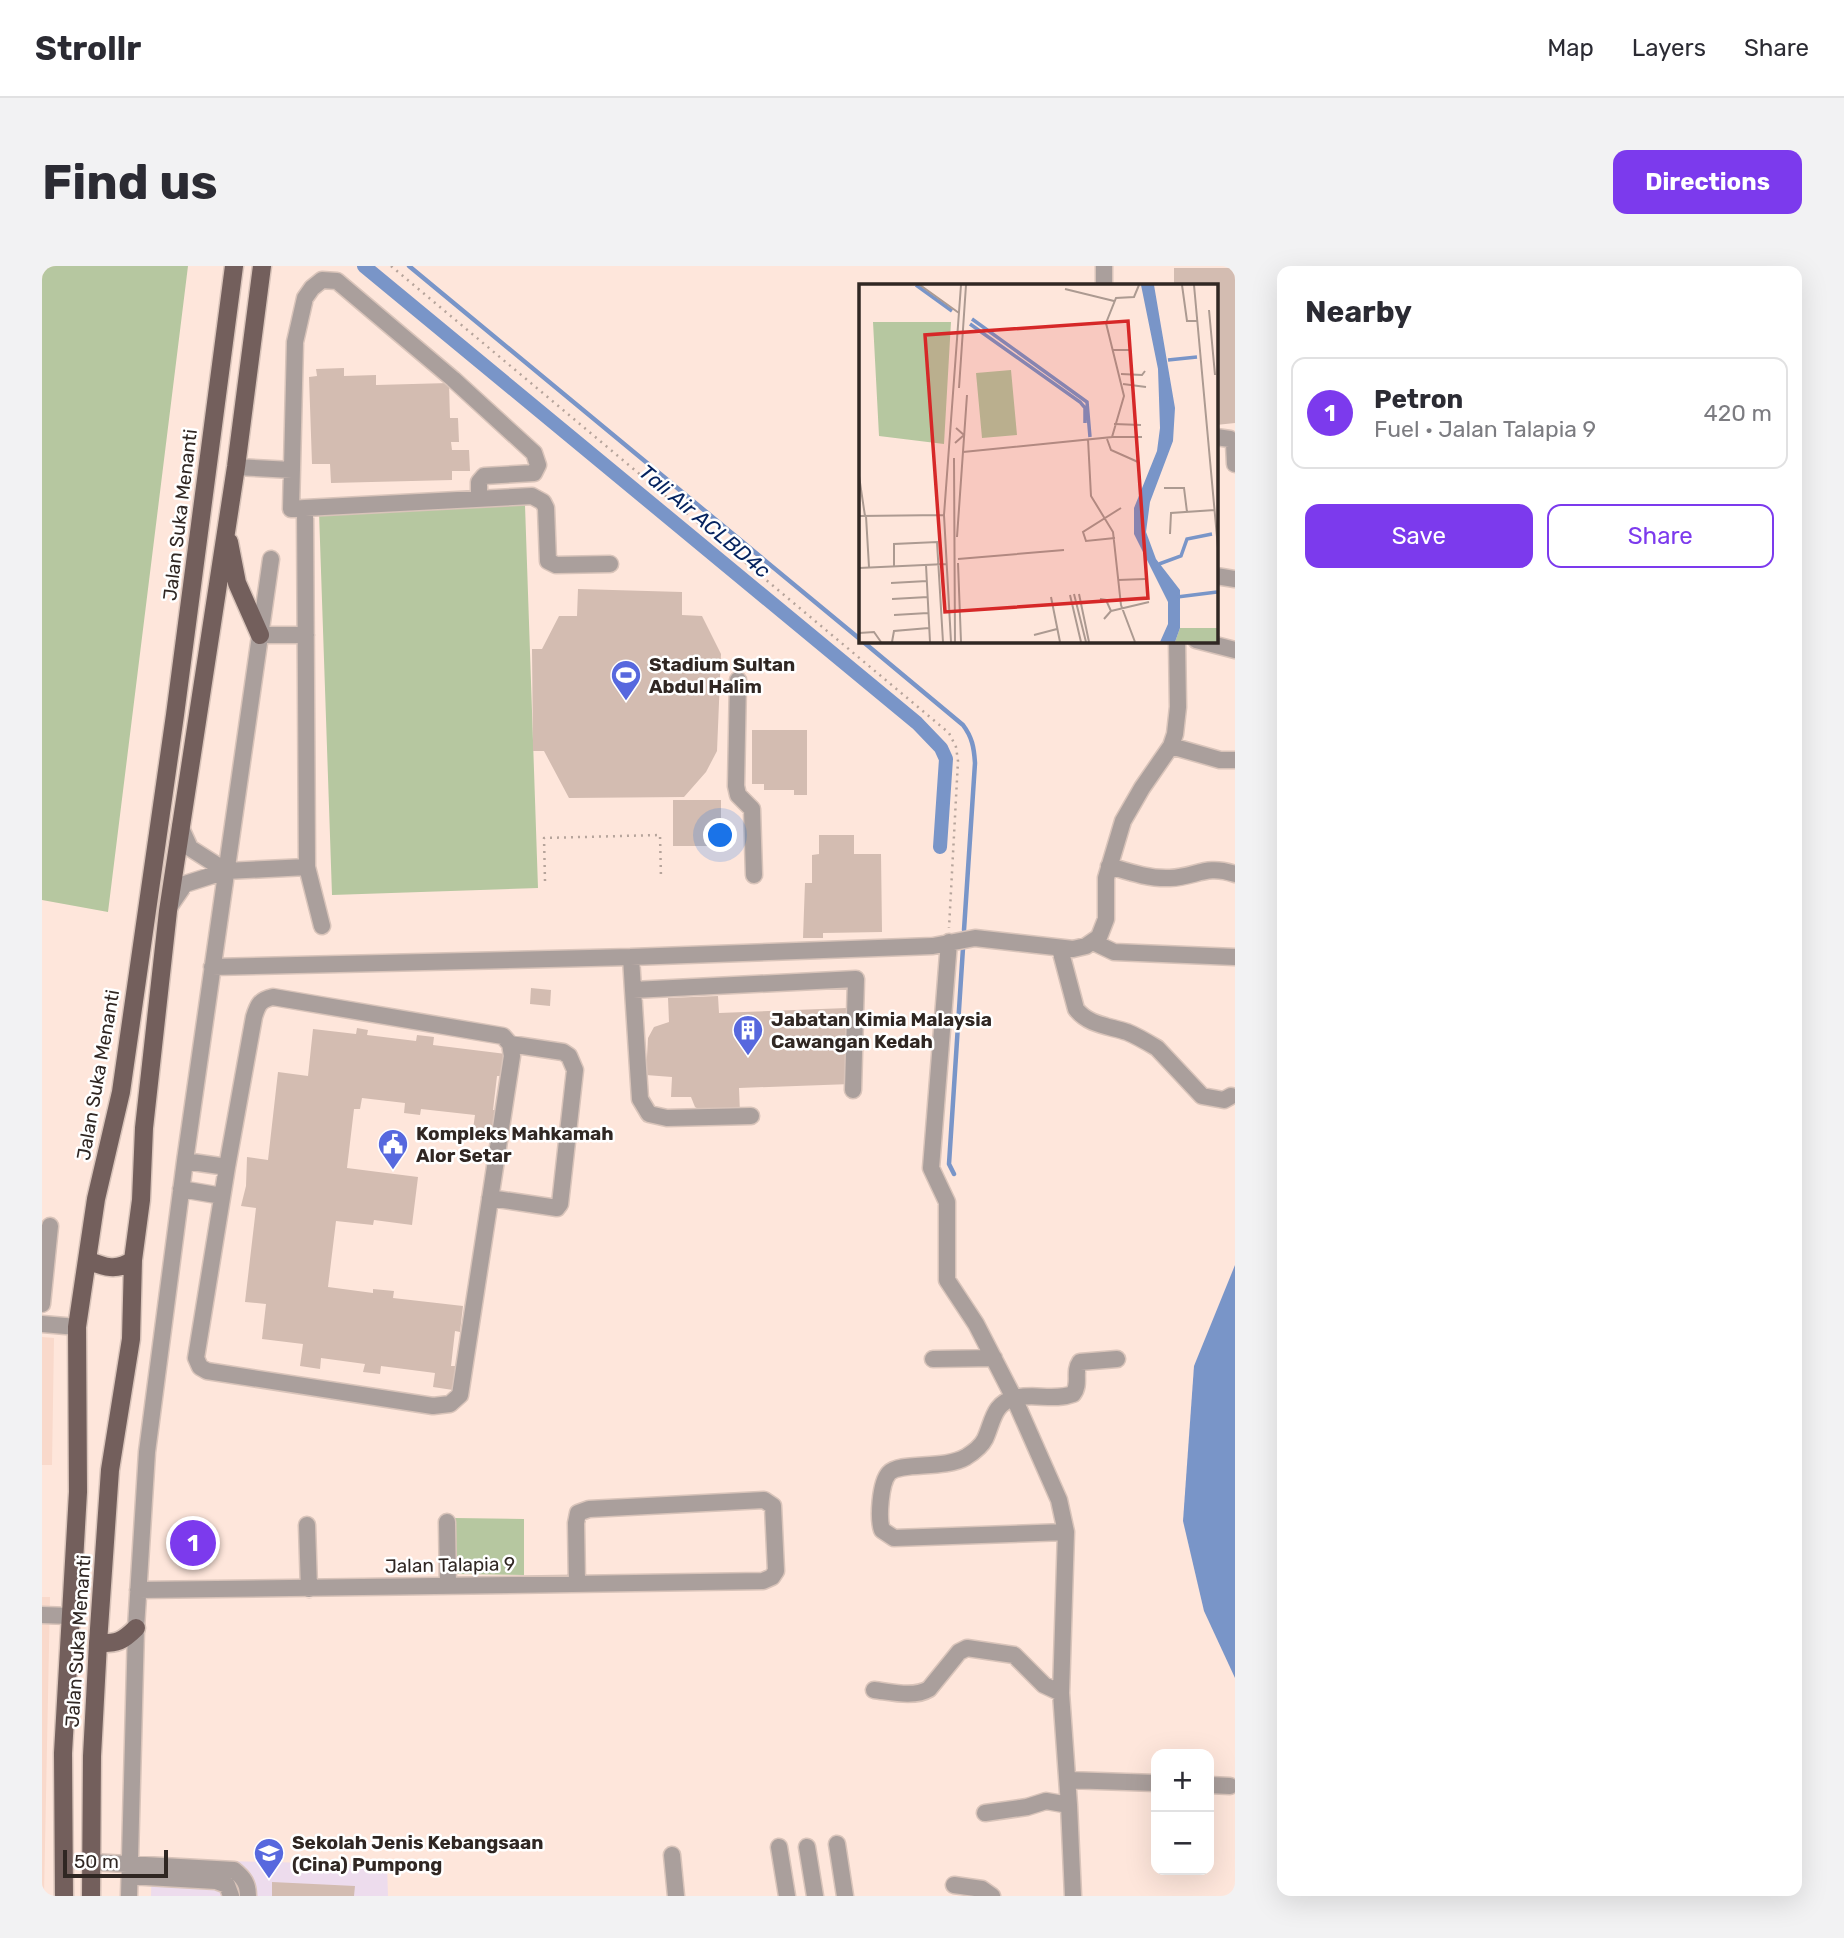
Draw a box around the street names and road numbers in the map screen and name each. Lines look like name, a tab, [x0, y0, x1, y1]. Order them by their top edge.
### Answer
street label: Jalan Suka Menanti	[158, 428, 202, 602]
street label: Jalan Suka Menanti	[72, 988, 124, 1162]
street label: Jalan Talapia 9	[385, 1552, 515, 1578]
street label: Jalan Suka Menanti	[60, 1554, 96, 1728]

